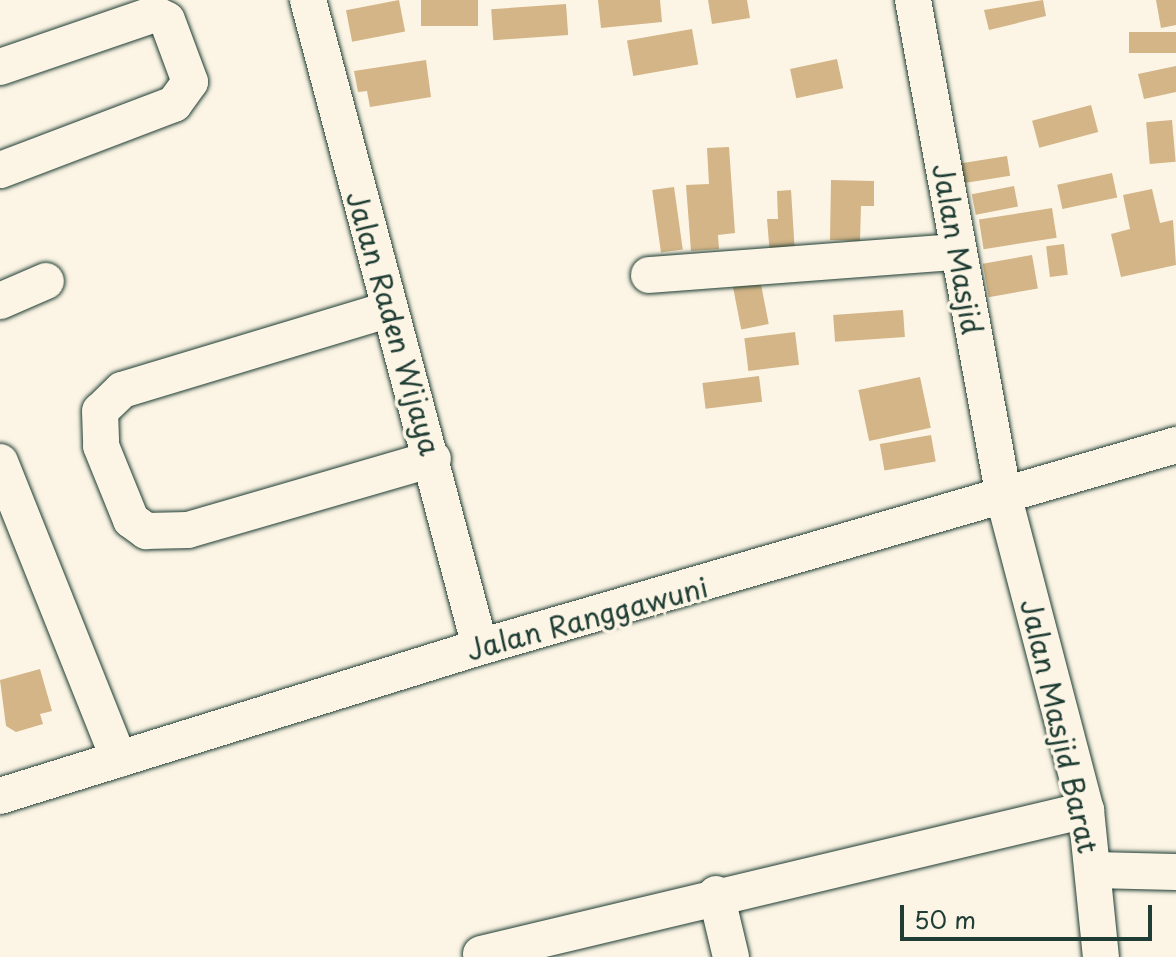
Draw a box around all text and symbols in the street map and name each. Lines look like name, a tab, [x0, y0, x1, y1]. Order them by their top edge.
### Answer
street label: Jalan Masjid	[926, 160, 990, 338]
street label: Jalan Raden Wijaya	[340, 186, 448, 460]
street label: Jalan Ranggawuni	[461, 569, 713, 667]
street label: Jalan Masjid Barat	[1014, 595, 1106, 857]
scale bar	[904, 889, 1156, 939]
text: 50 m	[914, 901, 976, 937]

